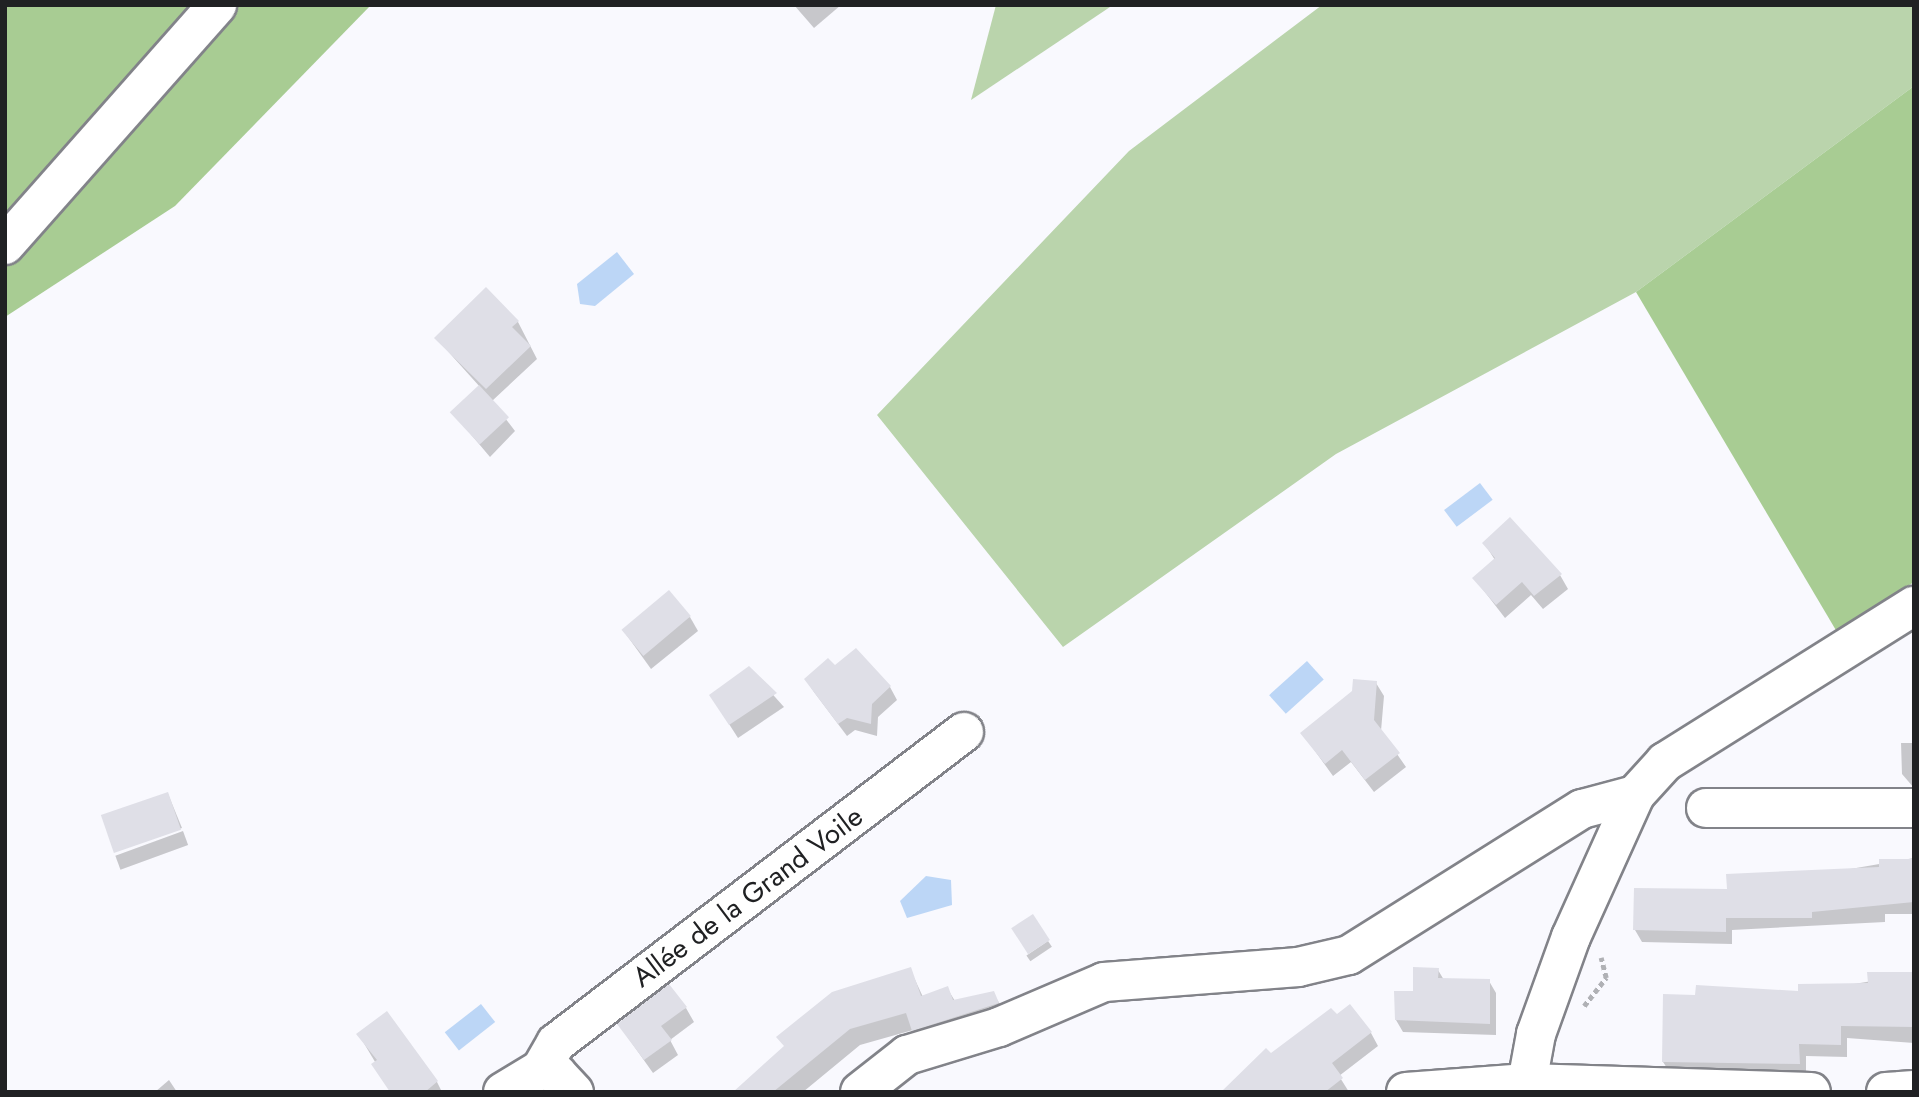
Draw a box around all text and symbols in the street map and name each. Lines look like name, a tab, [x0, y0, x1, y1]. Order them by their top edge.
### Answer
street label: Allée de la Grand Voile	[626, 800, 870, 994]

